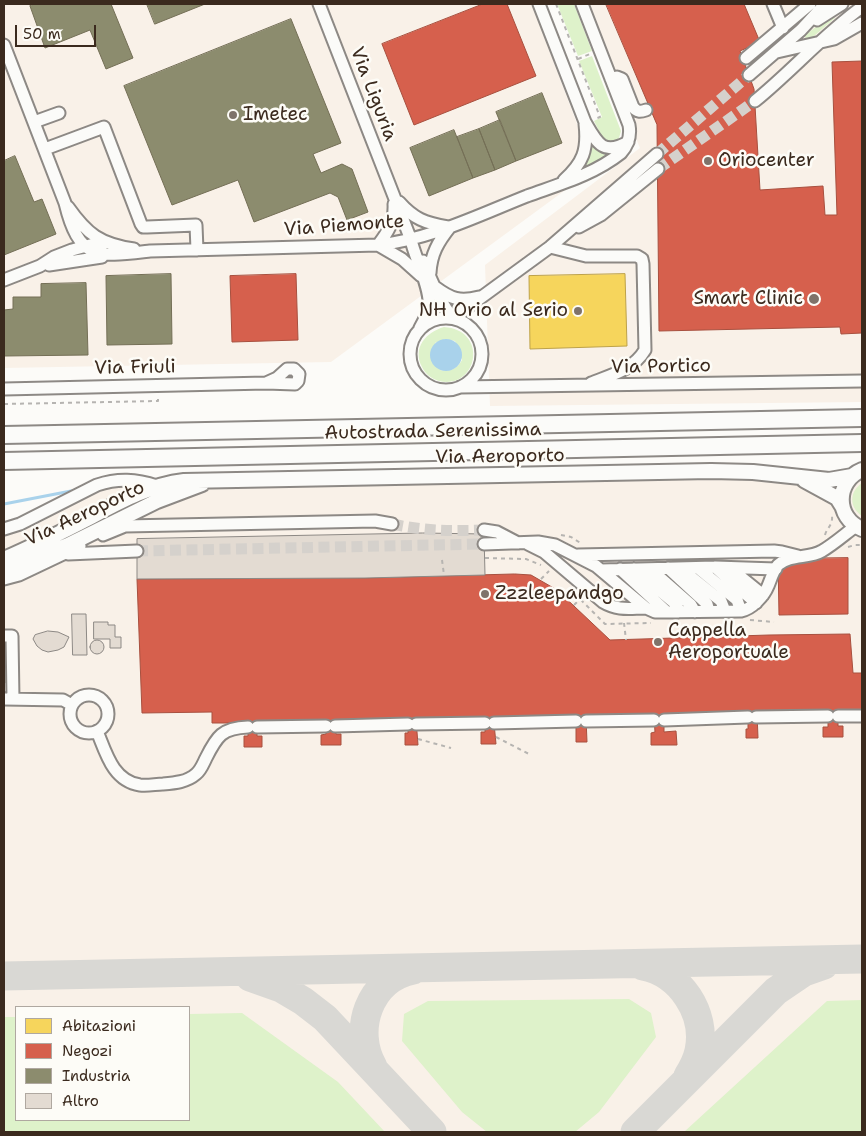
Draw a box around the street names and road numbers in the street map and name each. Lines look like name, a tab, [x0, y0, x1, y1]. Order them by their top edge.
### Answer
street label: Via Liguria	[345, 44, 401, 144]
street label: Via Piemonte	[283, 210, 405, 242]
street label: Via Portico	[611, 355, 711, 379]
street label: Via Friuli	[94, 356, 176, 380]
street label: Autostrada Serenissima	[324, 419, 542, 445]
street label: Via Aeroporto	[435, 444, 565, 470]
street label: Via Aeroporto	[21, 476, 149, 552]

